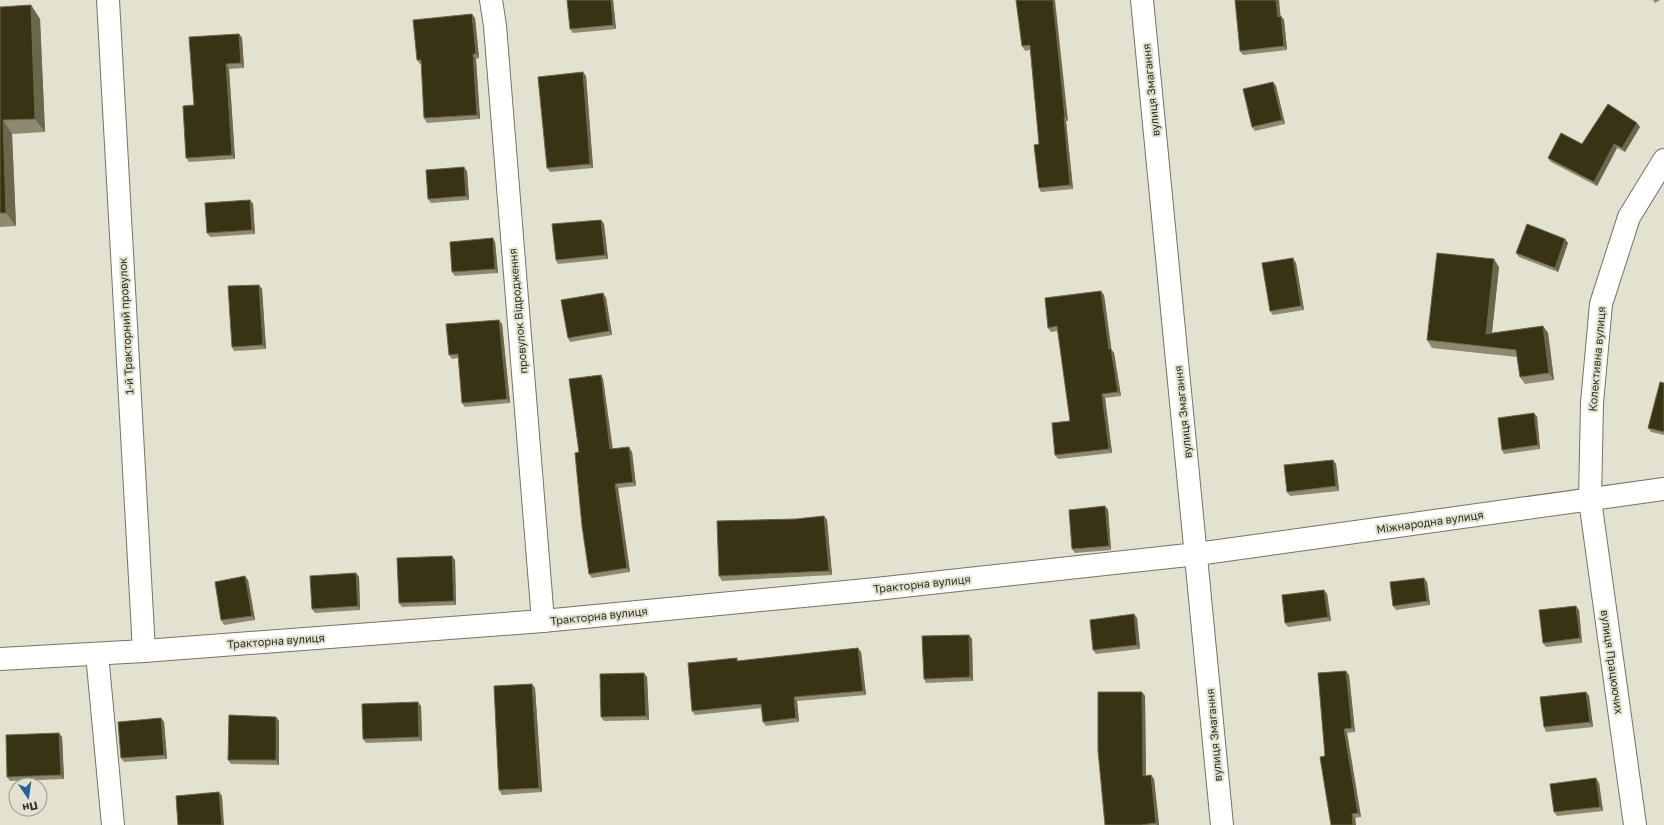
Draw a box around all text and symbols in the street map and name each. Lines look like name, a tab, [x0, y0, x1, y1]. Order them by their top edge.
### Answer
street label: вулиця Змагання	[1139, 43, 1162, 137]
street label: провулок Відродження	[506, 248, 529, 374]
street label: 1-й Тракторний провулок	[115, 257, 136, 395]
street label: Колективна вулиця	[1585, 306, 1608, 412]
street label: вулиця Змагання	[1171, 365, 1194, 459]
street label: Міжнародна вулиця	[1376, 508, 1484, 535]
street label: Тракторна вулиця	[873, 572, 971, 595]
street label: Тракторна вулиця	[550, 604, 648, 627]
street label: вулиця Працюючих	[1599, 609, 1626, 715]
street label: Тракторна вулиця	[227, 631, 325, 650]
street label: вулиця Змагання	[1203, 688, 1224, 782]
north arrow	[8, 777, 48, 817]
text: Пн	[21, 799, 39, 815]

